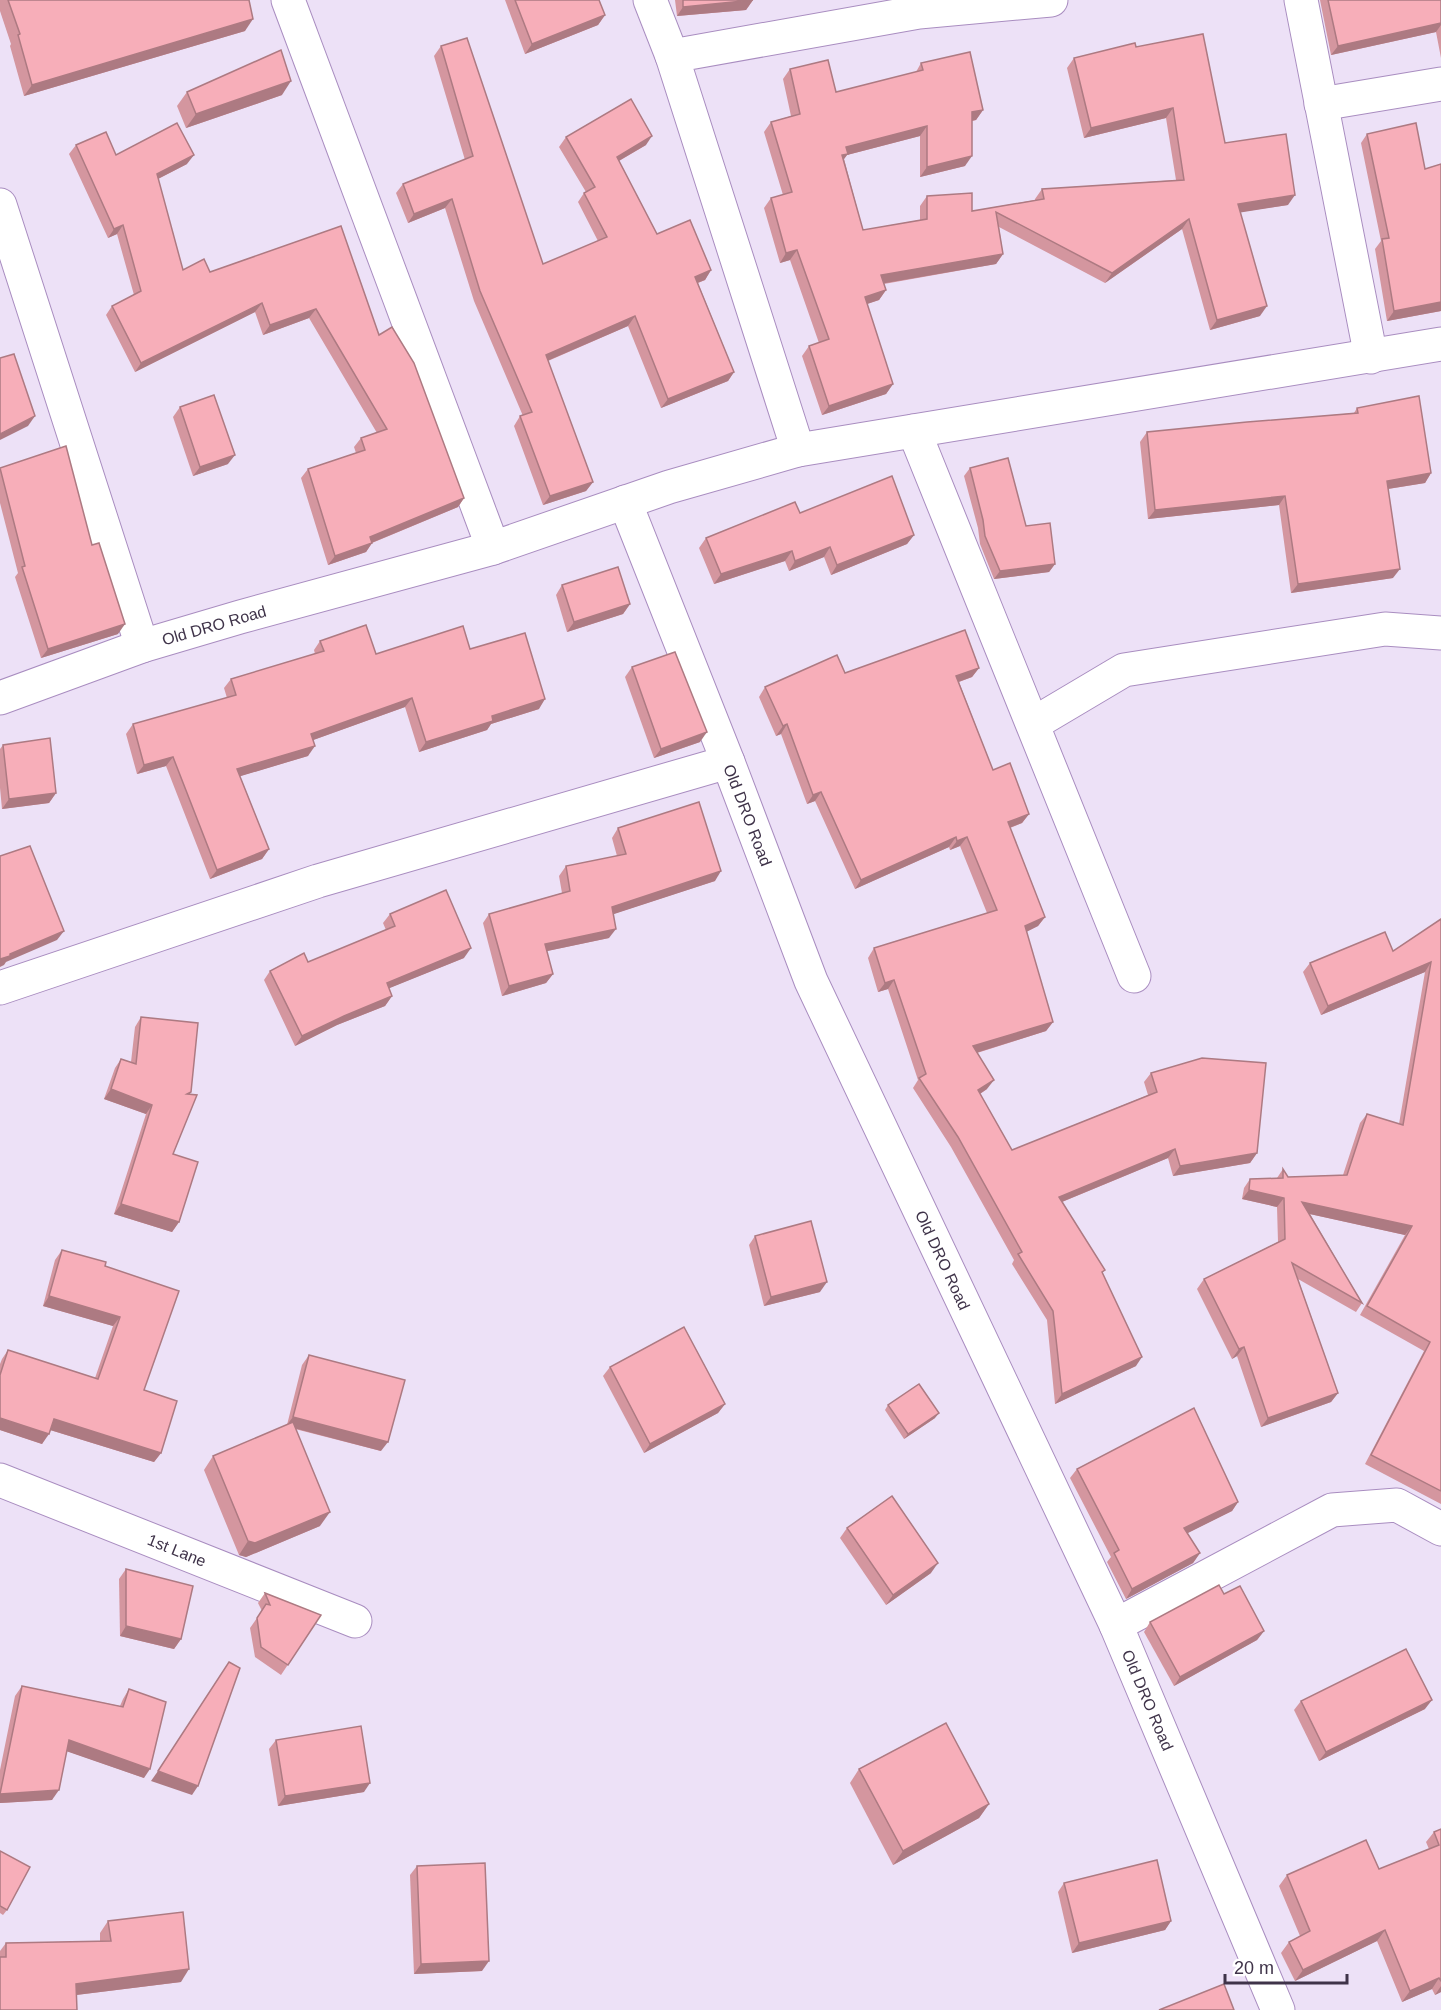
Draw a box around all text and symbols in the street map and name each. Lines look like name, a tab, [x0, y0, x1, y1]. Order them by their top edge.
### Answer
street label: Old DRO Road	[160, 602, 268, 648]
street label: Old DRO Road	[720, 762, 775, 868]
street label: Old DRO Road	[912, 1208, 973, 1313]
street label: 1st Lane	[145, 1531, 209, 1570]
street label: Old DRO Road	[1119, 1647, 1176, 1753]
scale bar	[1225, 1947, 1346, 1985]
text: 20 m	[1234, 1958, 1274, 1978]

